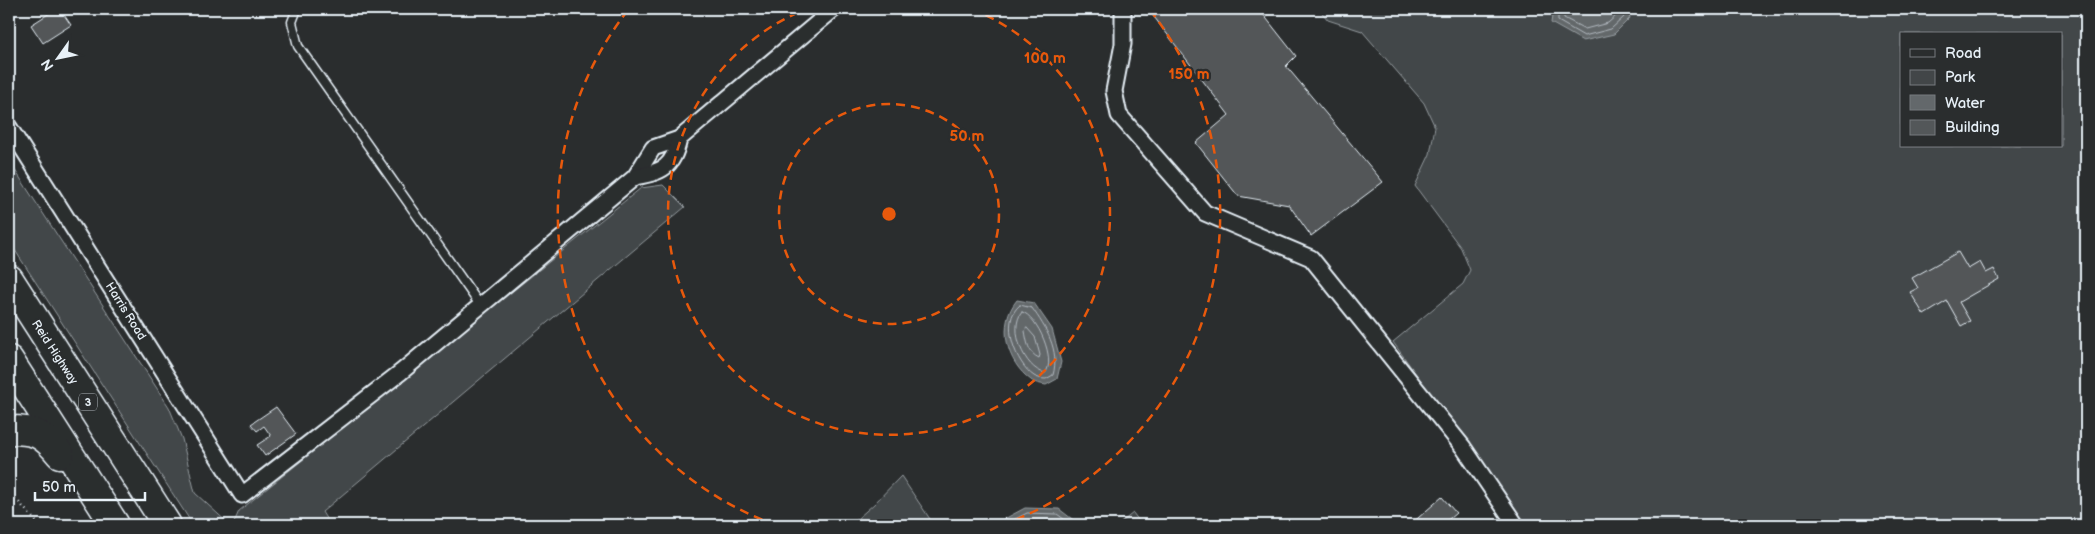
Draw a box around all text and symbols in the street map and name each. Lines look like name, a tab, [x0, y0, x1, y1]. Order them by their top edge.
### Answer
north arrow	[32, 32, 82, 82]
legend	[1900, 32, 2062, 148]
text: Road	[1945, 44, 1981, 63]
text: 100 m	[1024, 49, 1066, 68]
text: N	[38, 56, 58, 74]
text: 150 m	[1168, 65, 1210, 84]
text: Park	[1945, 68, 1976, 87]
text: Water	[1945, 94, 1985, 113]
text: Building	[1945, 118, 2000, 137]
text: 50 m	[950, 127, 985, 146]
centre of rings	[880, 205, 898, 223]
street label: Harris Road	[102, 280, 149, 343]
street label: Reid Highway	[28, 317, 81, 388]
road number: 3	[79, 394, 97, 411]
scale bar	[35, 469, 145, 501]
text: 50 m	[42, 478, 76, 497]

